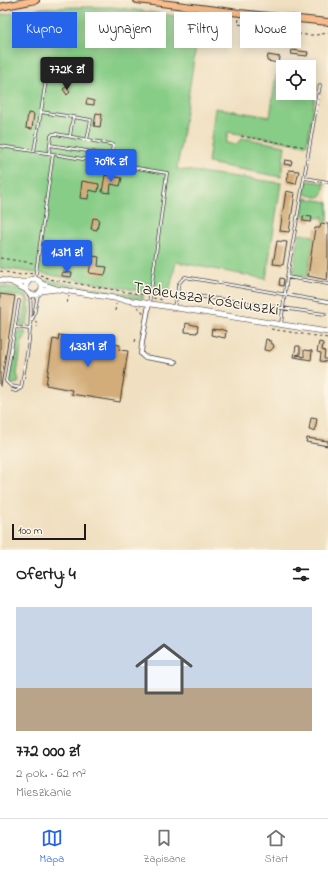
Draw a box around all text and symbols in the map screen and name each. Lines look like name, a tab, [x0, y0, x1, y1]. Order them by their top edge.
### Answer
chip: Kupno	[12, 12, 77, 48]
chip: Wynajem	[85, 12, 166, 48]
chip: Filtry	[174, 12, 232, 48]
chip: Nowe	[240, 12, 301, 48]
pin: 772K zł	[30, 57, 104, 91]
text: 772K zł	[49, 60, 85, 79]
map controls	[276, 60, 316, 100]
button: locate	[276, 60, 316, 100]
pin: 709K zł	[74, 149, 148, 183]
text: 709K zł	[95, 152, 127, 171]
pin: 1.3M zł	[30, 240, 104, 274]
text: 1.3M zł	[51, 243, 83, 262]
street label: Tadeusza Kościuszki	[131, 275, 281, 323]
pin: 1.33M zł	[47, 334, 129, 368]
text: 1.33M zł	[69, 337, 107, 356]
scale bar	[12, 522, 86, 541]
text: 100 m	[18, 523, 42, 539]
text: Oferty: 4	[16, 562, 76, 587]
icon: filters	[290, 563, 312, 585]
icon: home	[128, 633, 200, 705]
text: 772 000 zł	[16, 739, 80, 764]
text: 2 pok. · 62 m²	[16, 764, 86, 783]
text: Mieszkanie	[16, 783, 71, 802]
tab: Mapa	[40, 827, 64, 867]
tab: Zapisane	[143, 827, 185, 867]
tab: Start	[265, 827, 288, 867]

